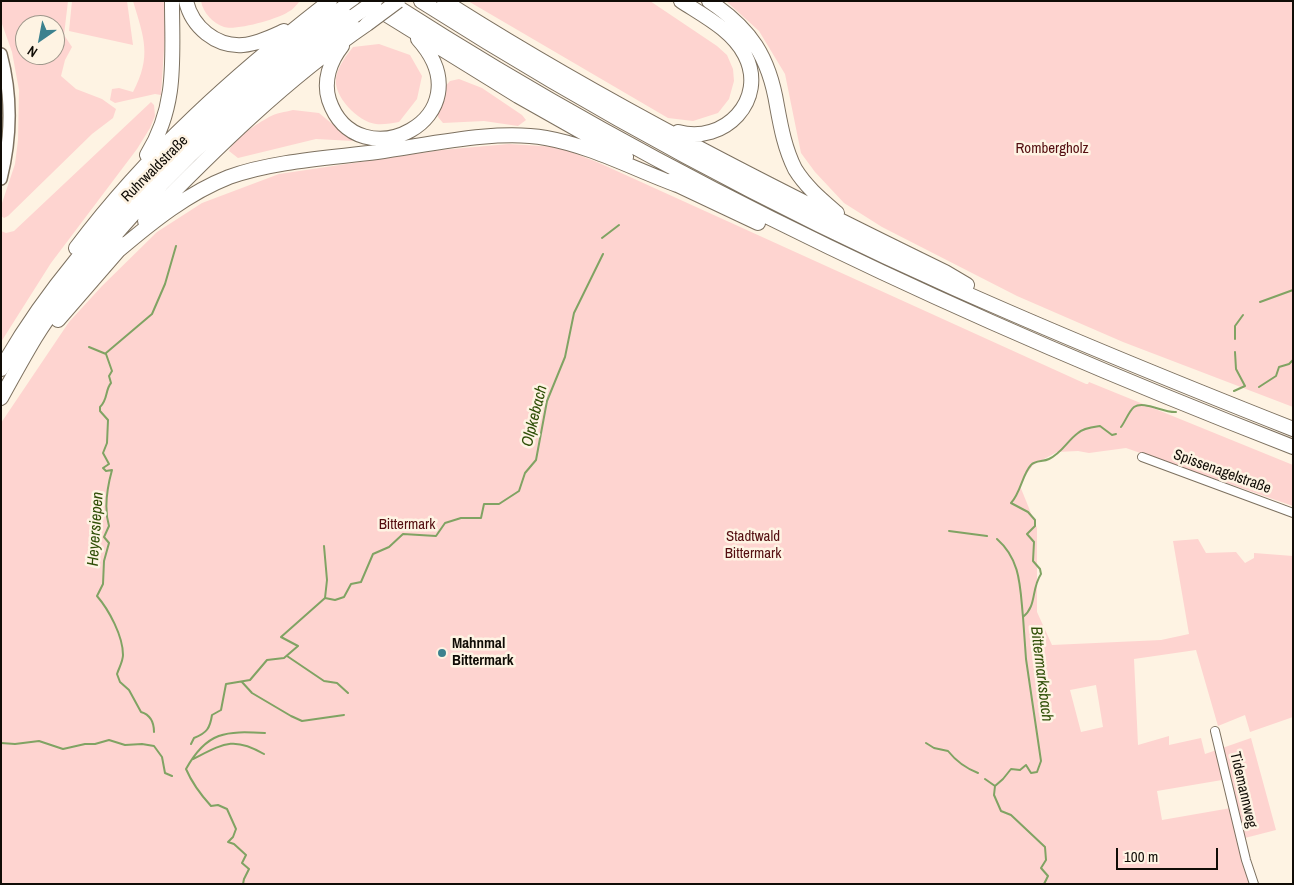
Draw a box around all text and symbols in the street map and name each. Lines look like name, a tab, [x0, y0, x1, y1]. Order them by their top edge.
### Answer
north arrow	[15, 15, 65, 65]
text: N	[24, 42, 41, 62]
street label: Ruhrwaldstraße	[118, 132, 192, 206]
park label: Rombergholz	[1015, 140, 1089, 158]
water label: Olpkebach	[518, 383, 552, 449]
street label: Spissenagelstraße	[1171, 446, 1273, 498]
water label: Heyersiepen	[84, 491, 108, 567]
park label: Bittermark	[379, 516, 435, 534]
park label: Stadtwald Bittermark	[725, 528, 781, 563]
water label: Bittermarksbach	[1026, 625, 1056, 723]
place label: Mahnmal Bittermark	[452, 635, 514, 670]
marker: Mahnmal Bittermark	[436, 647, 448, 659]
street label: Tidemannweg	[1225, 750, 1261, 830]
scale bar	[1119, 838, 1222, 870]
text: 100 m	[1124, 846, 1158, 867]

